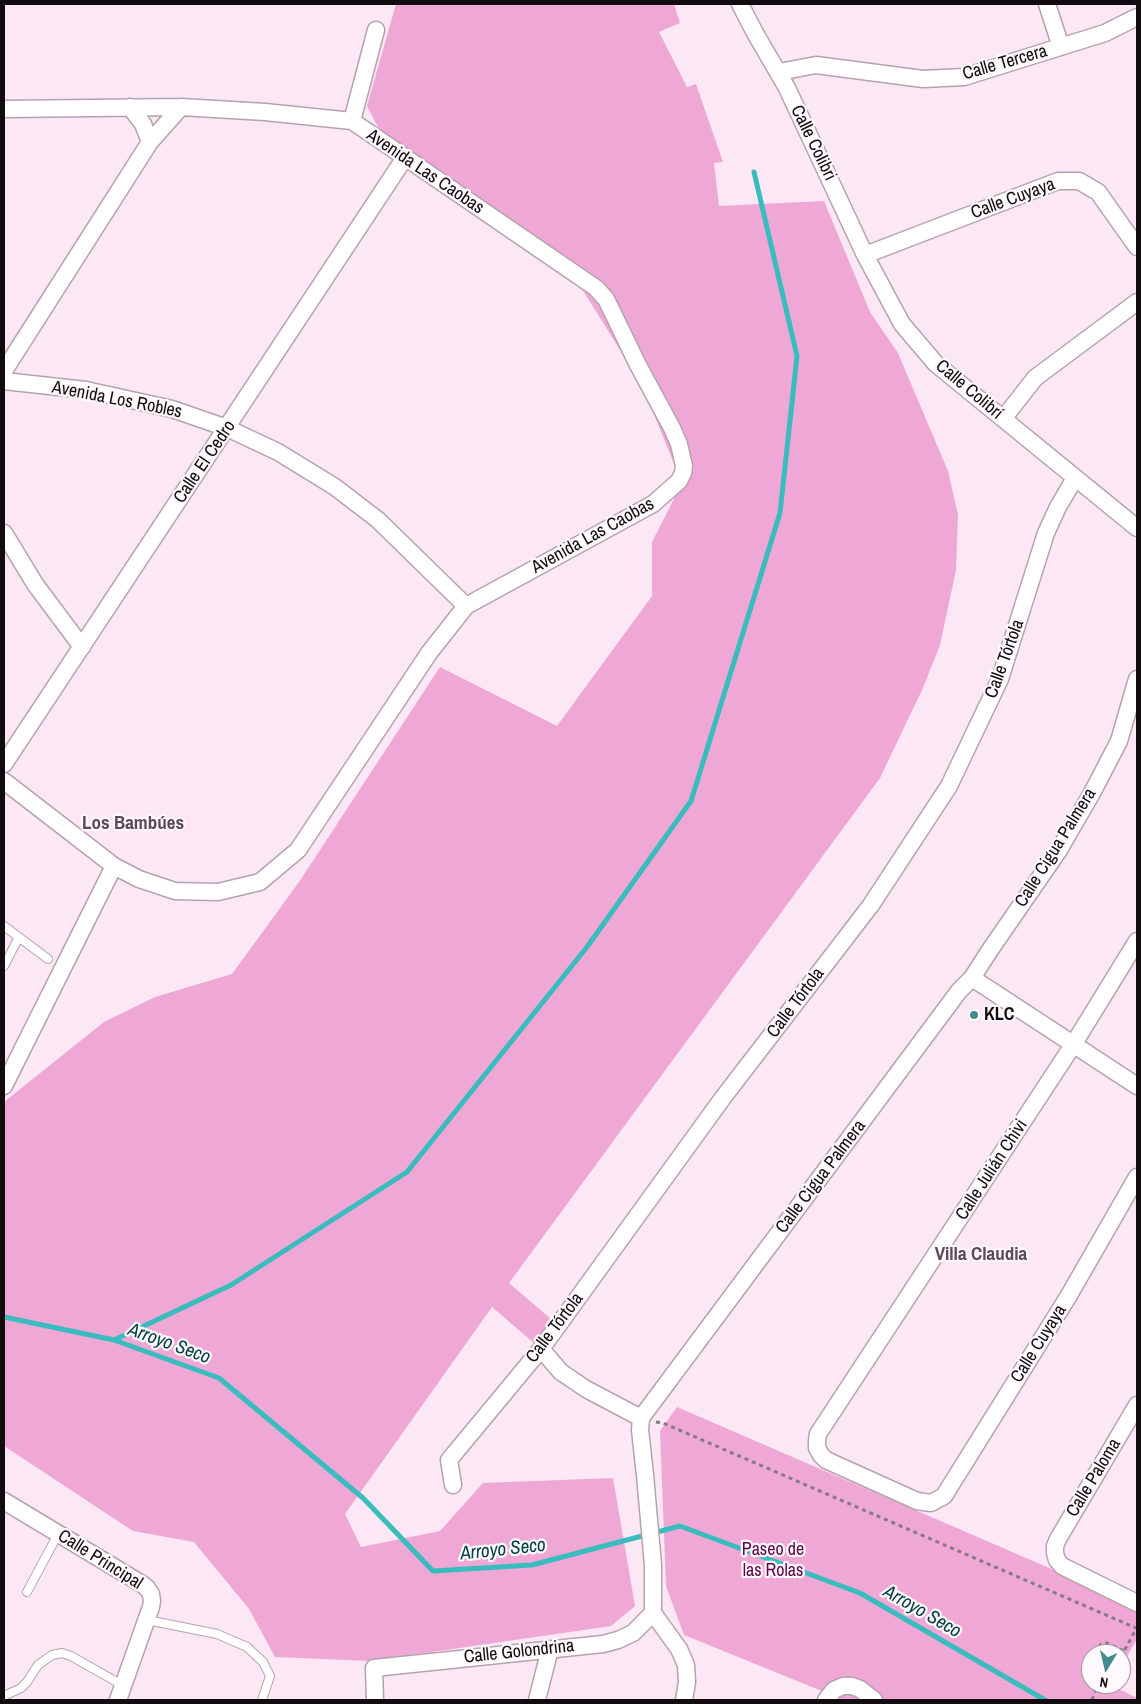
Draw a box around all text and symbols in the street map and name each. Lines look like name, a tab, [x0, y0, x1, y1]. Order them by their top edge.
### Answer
street label: Calle Tercera	[960, 41, 1050, 85]
street label: Calle Colibri	[785, 102, 841, 184]
street label: Avenida Las Caobas	[362, 125, 488, 219]
street label: Calle Cuyaya	[968, 174, 1058, 224]
street label: Calle Colibrí	[931, 356, 1007, 424]
street label: Avenida Los Robles	[50, 377, 184, 423]
street label: Calle El Cedro	[169, 417, 241, 507]
street label: Avenida Las Caobas	[528, 493, 658, 579]
street label: Calle Tórtola	[981, 617, 1029, 701]
street label: Calle Cigua Palmera	[1011, 785, 1101, 911]
district label: Los Bambúes	[82, 813, 184, 835]
street label: Calle Tórtola	[763, 964, 829, 1042]
place label: KLC	[984, 1004, 1014, 1026]
marker: KLC	[968, 1009, 980, 1021]
street label: Calle Cigua Palmera	[771, 1116, 871, 1238]
street label: Calle Julián Chivi	[951, 1116, 1033, 1224]
district label: Villa Claudia	[935, 1244, 1027, 1266]
street label: Calle Tórtola	[522, 1289, 588, 1367]
street label: Calle Cuyaya	[1007, 1301, 1071, 1387]
water label: Arroyo Seco	[125, 1319, 213, 1369]
street label: Calle Paloma	[1062, 1435, 1126, 1521]
street label: Calle Principal	[54, 1525, 146, 1595]
water label: Arroyo Seco	[459, 1534, 547, 1566]
park label: Paseo de las Rolas	[742, 1539, 804, 1582]
water label: Arroyo Seco	[879, 1581, 965, 1643]
street label: Calle Golondrina	[463, 1635, 575, 1669]
north arrow	[1081, 1644, 1131, 1694]
text: N	[1098, 1673, 1109, 1692]

